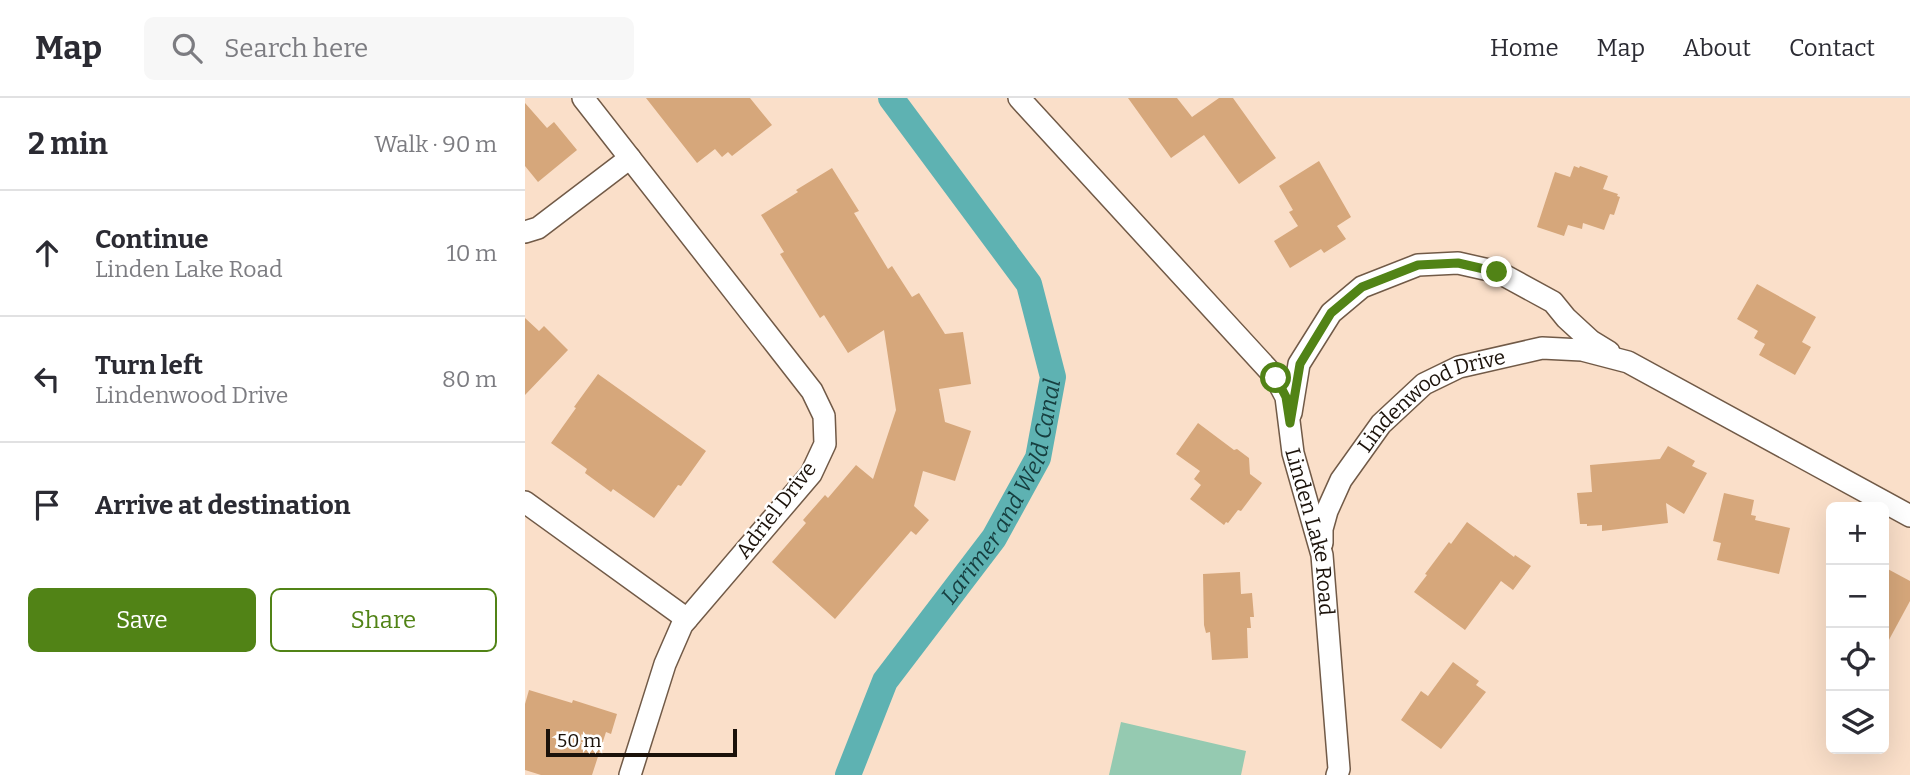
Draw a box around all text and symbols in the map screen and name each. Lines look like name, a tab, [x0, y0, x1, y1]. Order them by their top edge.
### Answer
search box	[144, 17, 634, 80]
text: Map	[35, 28, 102, 68]
icon: search	[168, 29, 206, 67]
text: Search here	[224, 33, 368, 64]
text: Home	[1490, 34, 1559, 62]
text: Map	[1597, 34, 1645, 62]
text: About	[1683, 34, 1751, 62]
text: Contact	[1789, 34, 1875, 62]
text: 2 min	[28, 126, 108, 162]
text: Walk · 90 m	[374, 130, 497, 158]
text: Continue	[95, 224, 209, 255]
icon: ahead	[28, 234, 66, 272]
text: 10 m	[446, 239, 497, 267]
text: Linden Lake Road	[95, 255, 283, 283]
route end	[1481, 256, 1512, 287]
street label: Lindenwood Drive	[1352, 344, 1508, 457]
text: Turn left	[95, 350, 203, 381]
icon: left	[28, 360, 66, 398]
route start	[1260, 362, 1291, 393]
text: 80 m	[442, 365, 497, 393]
water label: Larimer and Weld Canal	[935, 377, 1066, 609]
text: Lindenwood Drive	[95, 381, 288, 409]
street label: Linden Lake Road	[1279, 445, 1340, 617]
street label: Adriel Drive	[730, 456, 822, 564]
icon: arrive	[28, 486, 66, 524]
text: Arrive at destination	[95, 490, 350, 521]
map controls	[1826, 502, 1889, 754]
button: +	[1826, 502, 1889, 565]
button: −	[1826, 565, 1889, 628]
button: Save	[28, 588, 256, 652]
button: Share	[270, 588, 497, 652]
button: locate	[1826, 628, 1889, 691]
button: layers	[1826, 691, 1889, 754]
scale bar	[546, 726, 737, 758]
text: 50 m	[557, 729, 601, 752]

